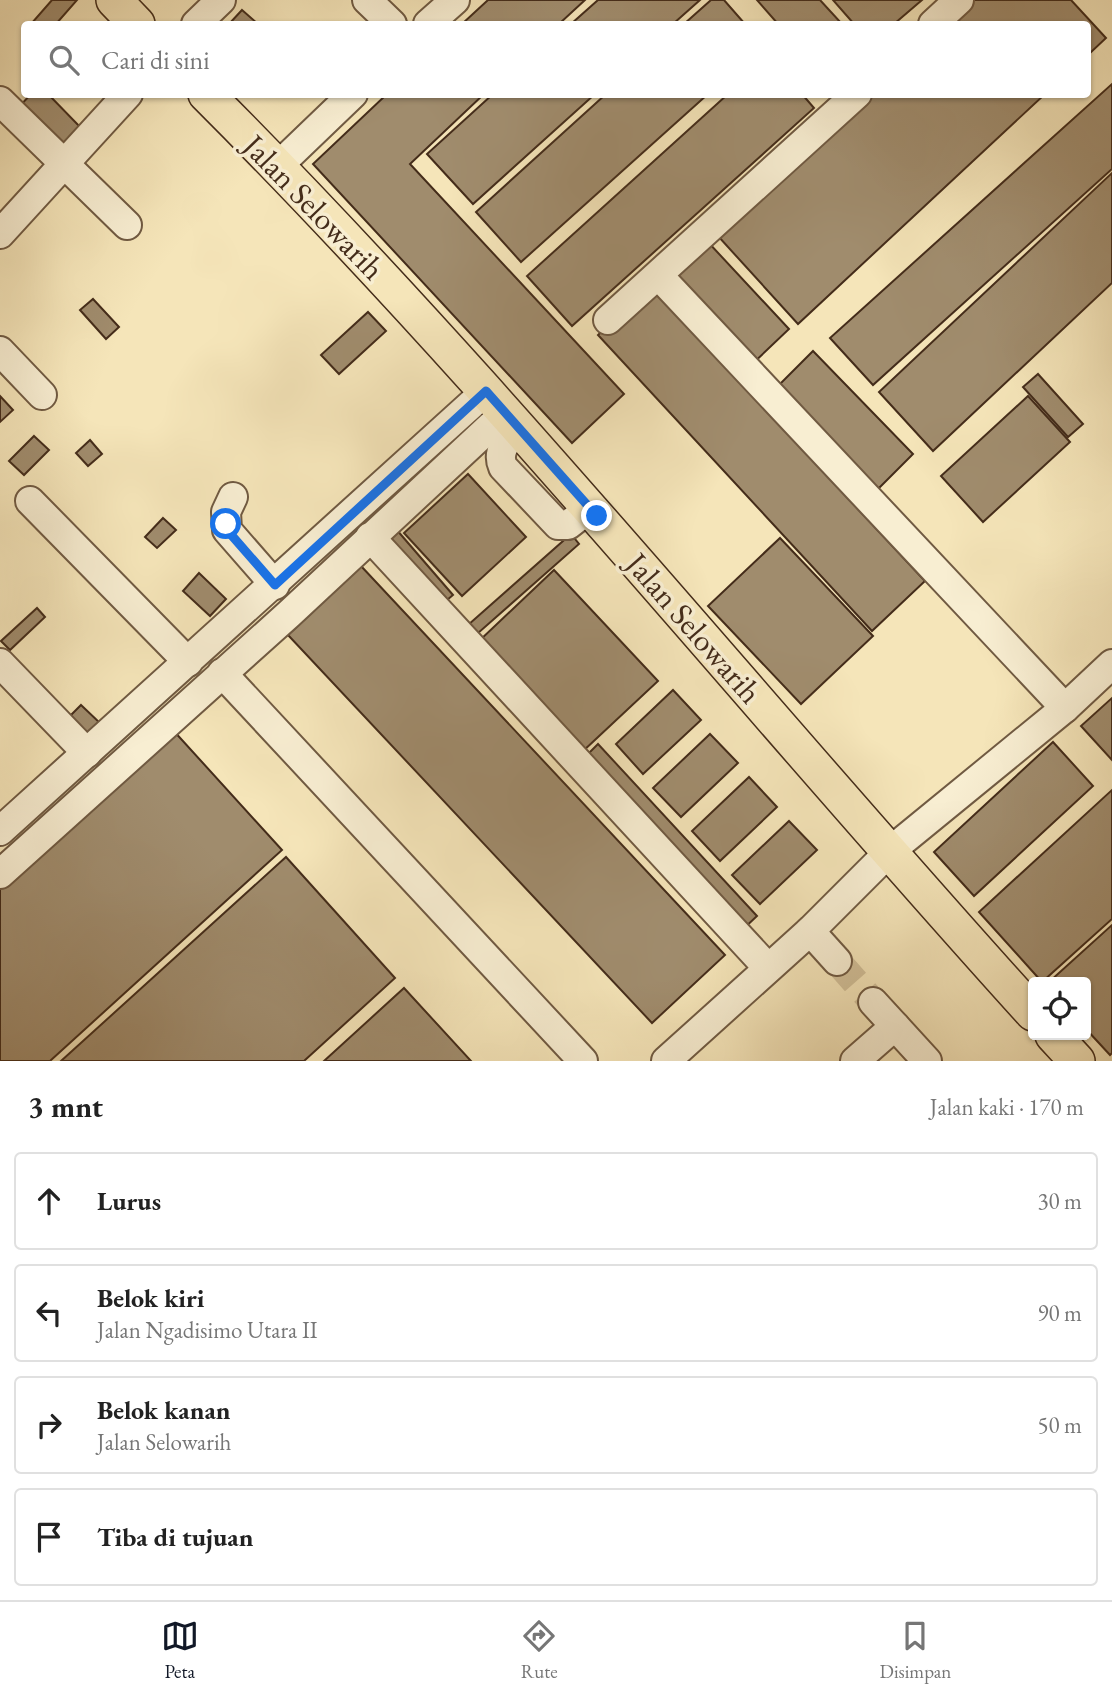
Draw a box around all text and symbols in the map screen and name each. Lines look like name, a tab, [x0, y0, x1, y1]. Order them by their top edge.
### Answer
search box	[21, 21, 1091, 98]
icon: search	[45, 41, 83, 79]
text: Cari di sini	[101, 43, 210, 77]
street label: Jalan Selowarih	[232, 123, 394, 289]
route end	[581, 500, 612, 531]
route start	[210, 508, 241, 539]
street label: Jalan Selowarih	[615, 541, 771, 712]
map controls	[1028, 977, 1091, 1040]
button: locate	[1028, 977, 1091, 1040]
text: 3 mnt	[28, 1087, 103, 1126]
text: Jalan kaki · 170 m	[930, 1092, 1084, 1122]
icon: ahead	[30, 1182, 68, 1220]
text: Lurus	[97, 1184, 161, 1218]
text: 30 m	[1037, 1186, 1082, 1216]
text: Belok kiri	[97, 1281, 204, 1315]
icon: left	[30, 1294, 68, 1332]
text: 90 m	[1037, 1298, 1082, 1328]
text: Jalan Ngadisimo Utara II	[97, 1315, 318, 1345]
text: Belok kanan	[97, 1393, 231, 1427]
icon: right	[30, 1406, 68, 1444]
text: 50 m	[1037, 1410, 1082, 1440]
text: Jalan Selowarih	[97, 1427, 231, 1457]
icon: arrive	[30, 1518, 68, 1556]
text: Tiba di tujuan	[97, 1520, 253, 1554]
tab: Peta	[161, 1617, 199, 1684]
tab: Rute	[520, 1617, 558, 1684]
tab: Disimpan	[880, 1617, 951, 1684]

